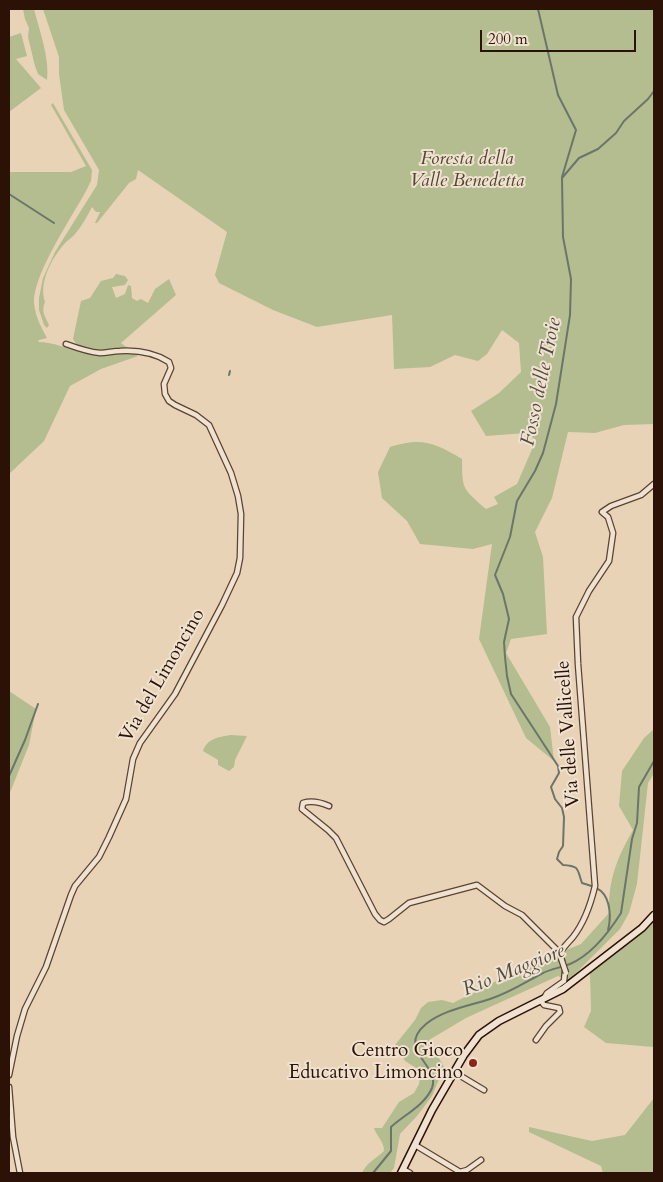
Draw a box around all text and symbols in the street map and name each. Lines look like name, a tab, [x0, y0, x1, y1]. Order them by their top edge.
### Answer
scale bar	[483, 20, 639, 52]
text: 200 m	[488, 29, 528, 49]
park label: Foresta della Valle Benedetta	[410, 149, 524, 193]
water label: Fosso delle Troie	[517, 316, 567, 448]
street label: Via del Limoncino	[116, 605, 210, 747]
street label: Via delle Vallicelle	[552, 660, 586, 808]
water label: Rio Maggiore	[459, 940, 569, 1002]
place label: Centro Gioco Educativo Limoncino	[288, 1041, 463, 1085]
marker: Centro Gioco Educativo Limoncino	[467, 1057, 479, 1069]

